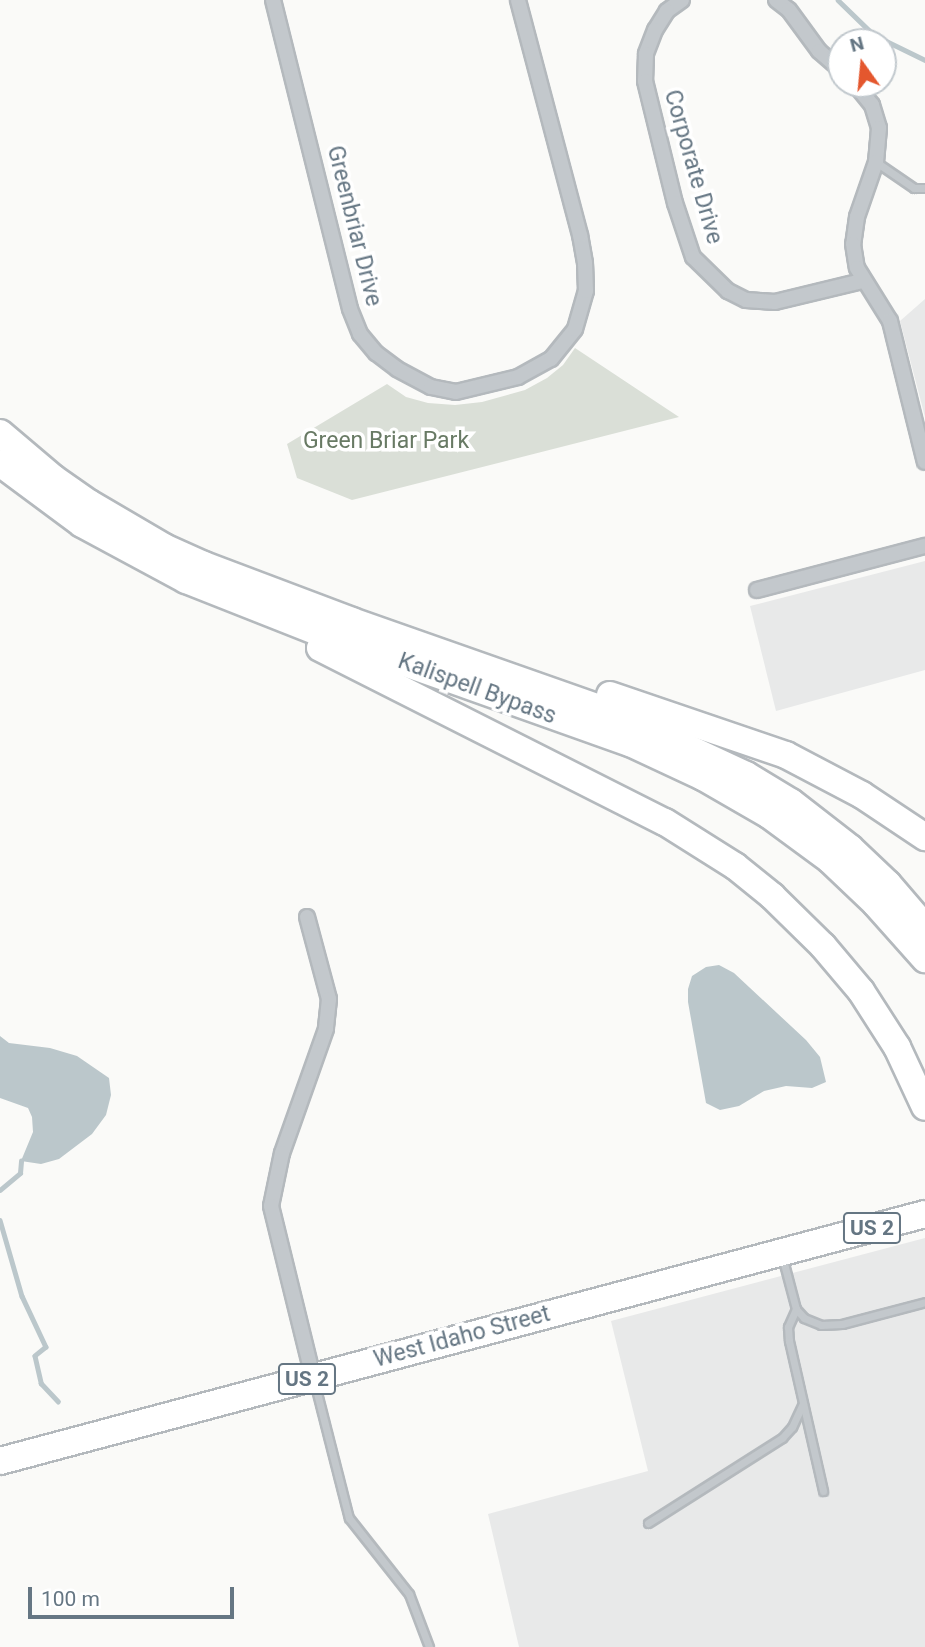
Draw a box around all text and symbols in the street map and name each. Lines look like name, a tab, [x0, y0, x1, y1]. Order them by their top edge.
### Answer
north arrow	[827, 28, 897, 98]
text: N	[848, 31, 866, 57]
street label: Corporate Drive	[658, 87, 728, 247]
street label: Greenbriar Drive	[321, 143, 387, 309]
park label: Green Briar Park	[303, 427, 469, 455]
street label: Kalispell Bypass	[394, 648, 560, 730]
road number: US 2	[842, 1210, 902, 1246]
street label: West Idaho Street	[371, 1300, 553, 1374]
road number: US 2	[277, 1362, 337, 1396]
scale bar	[32, 1574, 238, 1618]
text: 100 m	[41, 1587, 100, 1611]

